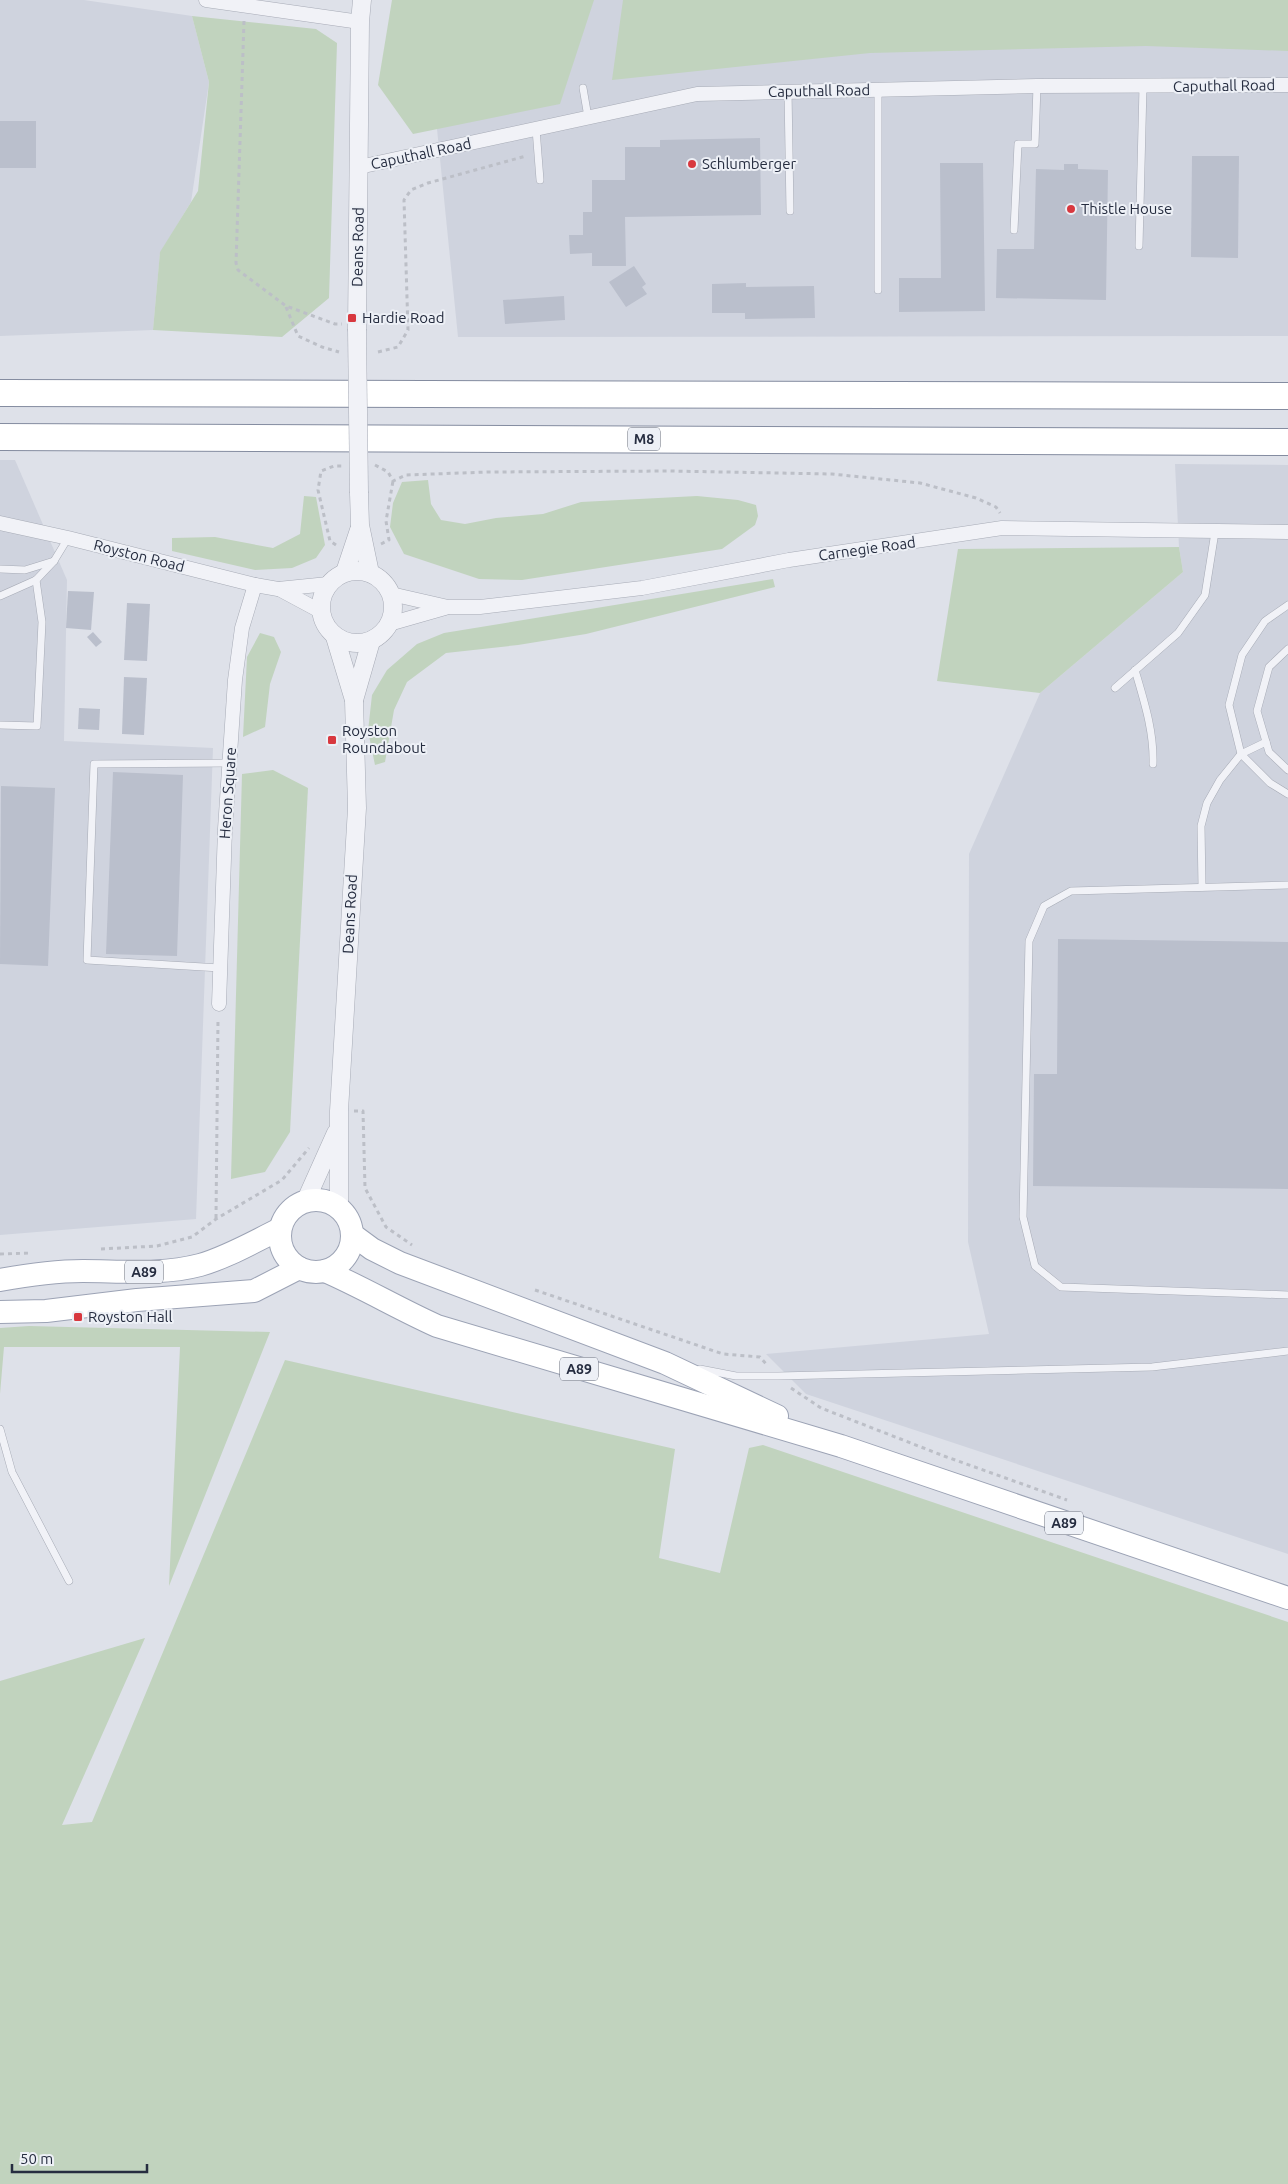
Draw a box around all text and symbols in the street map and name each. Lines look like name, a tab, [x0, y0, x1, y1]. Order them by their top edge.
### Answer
street label: Caputhall Road	[1173, 76, 1275, 95]
street label: Caputhall Road	[768, 81, 870, 100]
street label: Caputhall Road	[369, 135, 473, 172]
place label: Schlumberger	[702, 155, 796, 172]
marker: Schlumberger	[686, 158, 698, 170]
place label: Thistle House	[1081, 200, 1172, 217]
marker: Thistle House	[1065, 203, 1077, 215]
street label: Deans Road	[348, 207, 367, 287]
place label: Hardie Road	[362, 309, 445, 326]
marker: Hardie Road	[346, 312, 358, 324]
road number: M8	[628, 428, 660, 450]
street label: Carnegie Road	[817, 533, 917, 564]
street label: Royston Road	[92, 536, 186, 575]
place label: Royston Roundabout	[342, 722, 426, 756]
marker: Royston Roundabout	[326, 734, 338, 746]
street label: Heron Square	[216, 746, 239, 839]
street label: Deans Road	[339, 874, 360, 954]
road number: A89	[125, 1260, 163, 1284]
place label: Royston Hall	[88, 1308, 173, 1325]
marker: Royston Hall	[72, 1311, 84, 1323]
road number: A89	[560, 1358, 598, 1380]
road number: A89	[1045, 1512, 1083, 1535]
scale bar	[12, 2142, 148, 2174]
text: 50 m	[20, 2150, 53, 2167]

